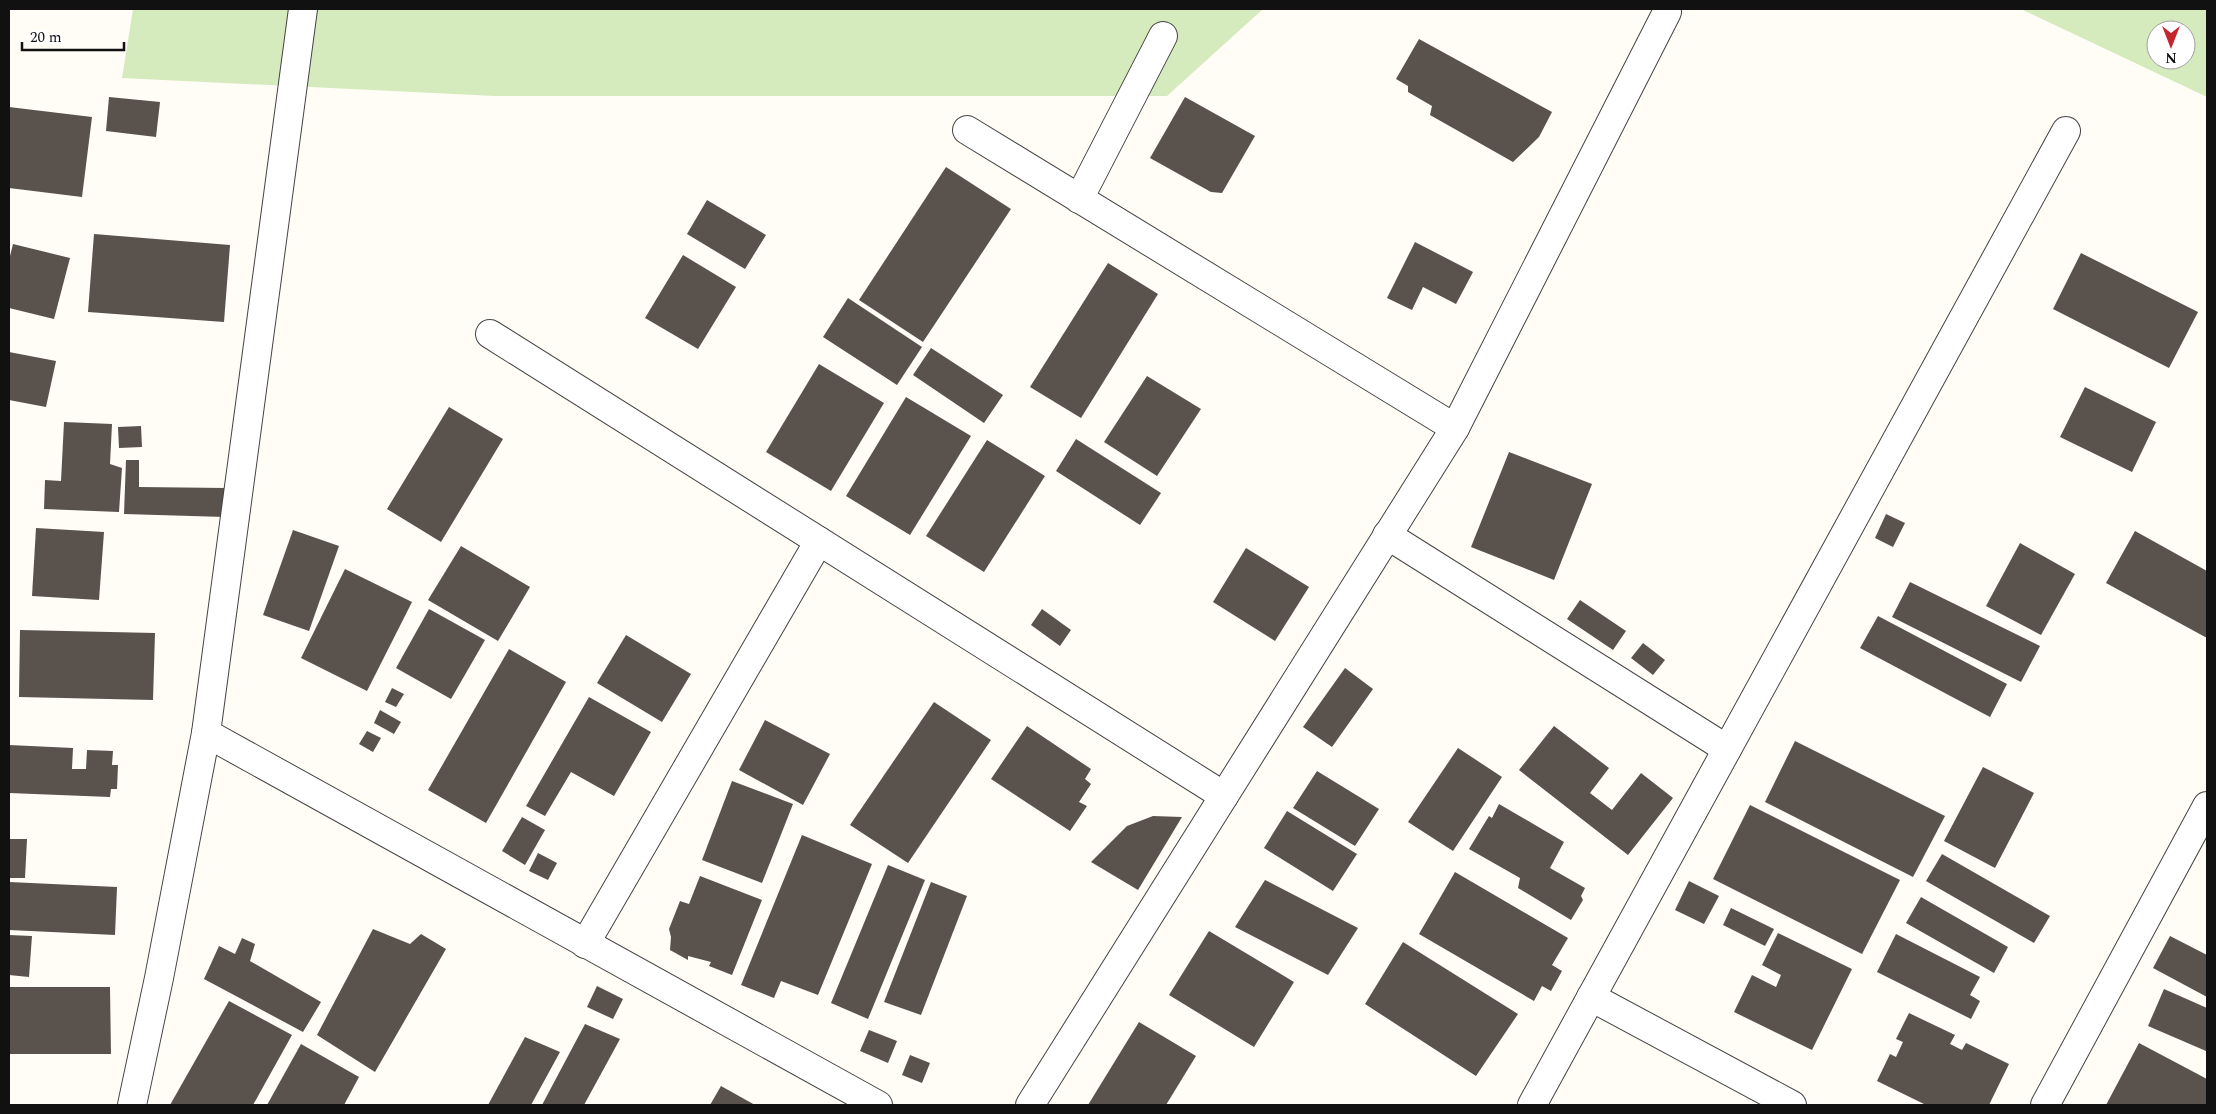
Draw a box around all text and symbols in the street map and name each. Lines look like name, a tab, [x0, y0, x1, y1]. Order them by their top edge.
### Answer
scale bar	[22, 20, 125, 52]
north arrow	[2146, 20, 2196, 70]
text: 20 m	[30, 26, 62, 49]
text: N	[2165, 47, 2177, 68]

